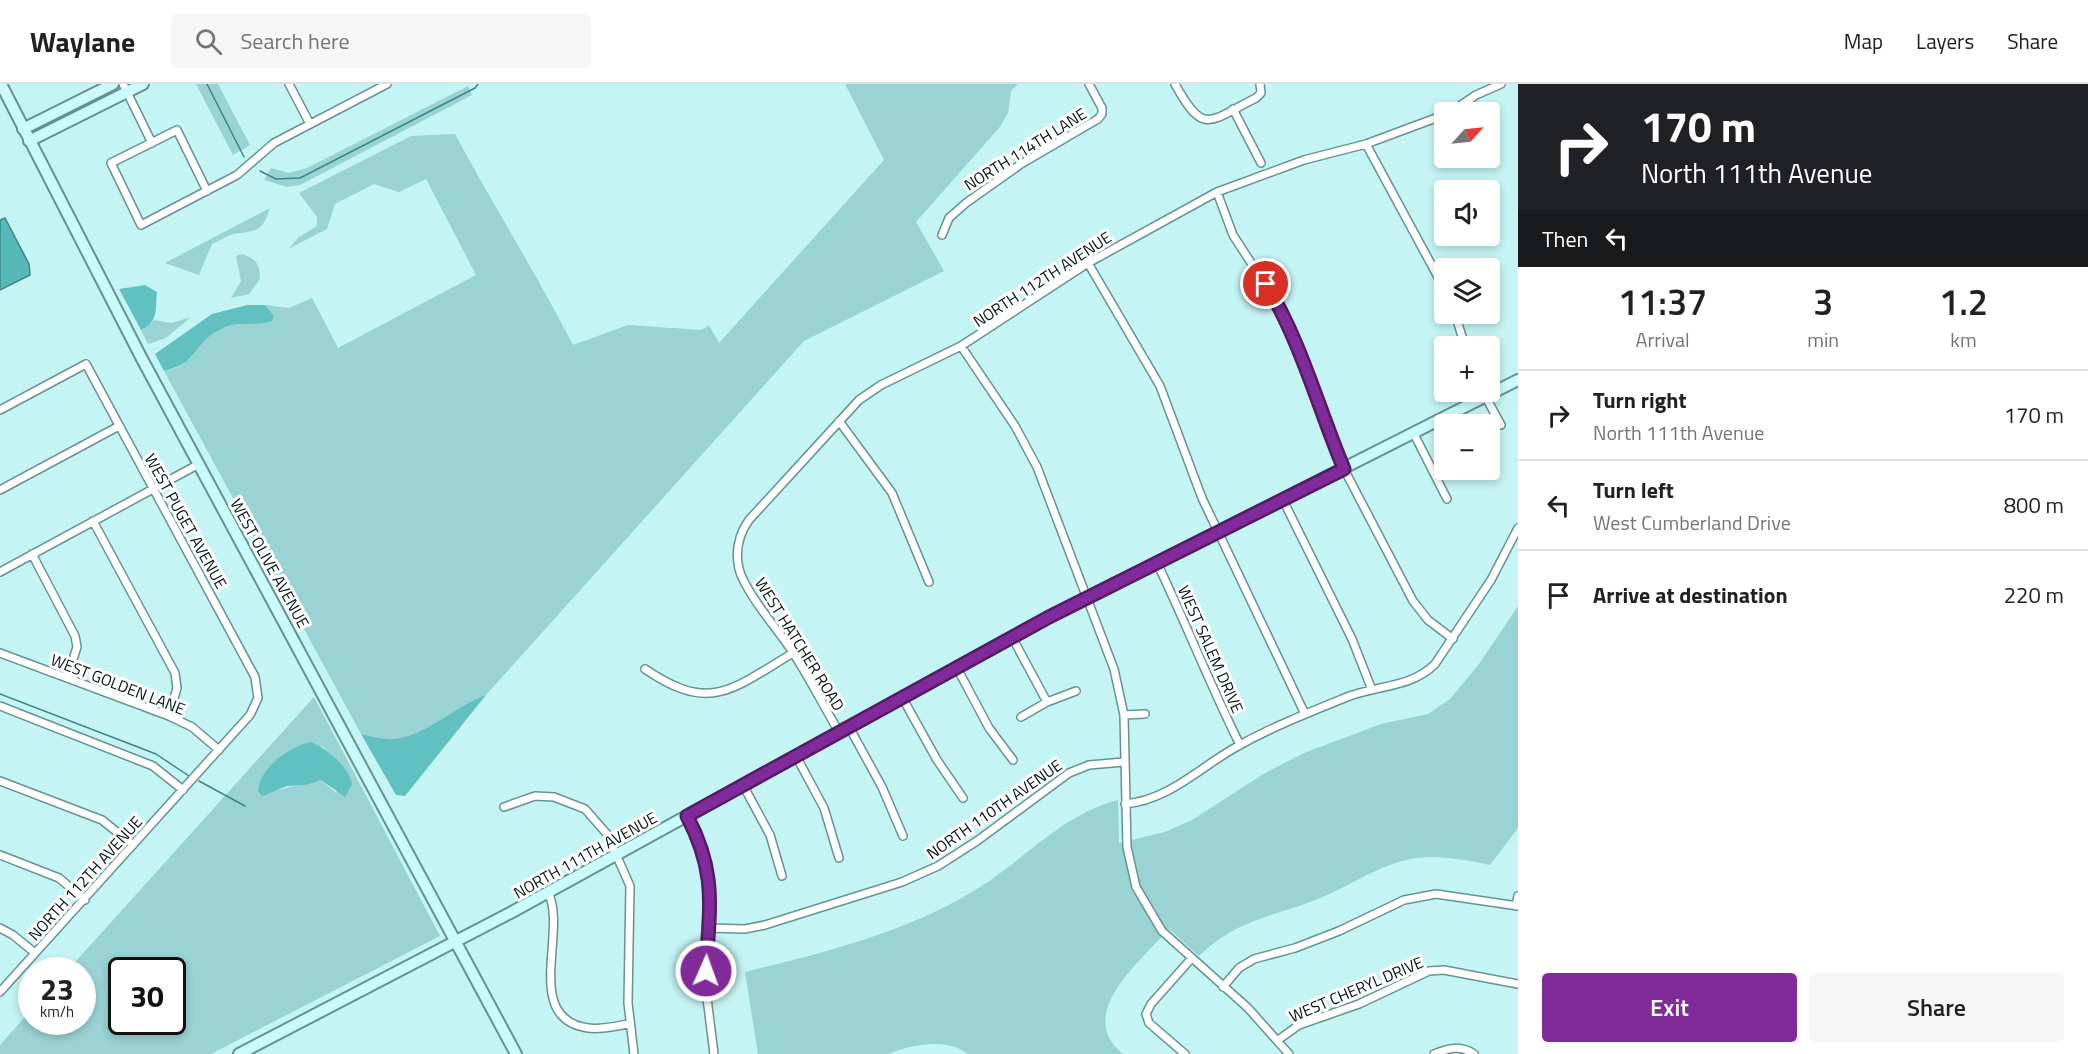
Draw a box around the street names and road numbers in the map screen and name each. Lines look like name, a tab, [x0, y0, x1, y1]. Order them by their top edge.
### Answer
street label: NORTH 114TH LANE	[959, 102, 1091, 196]
street label: NORTH 112TH AVENUE	[968, 225, 1116, 333]
street label: WEST PUGET AVENUE	[139, 449, 233, 593]
street label: WEST OLIVE AVENUE	[224, 494, 316, 632]
street label: WEST HATCHER ROAD	[749, 573, 851, 715]
street label: WEST SALEM DRIVE	[1172, 581, 1250, 717]
street label: WEST GOLDEN LANE	[47, 647, 189, 721]
street label: NORTH 110TH AVENUE	[921, 753, 1067, 865]
street label: NORTH 111TH AVENUE	[509, 805, 661, 904]
street label: NORTH 112TH AVENUE	[22, 810, 148, 946]
street label: WEST CHERYL DRIVE	[1285, 950, 1427, 1028]

